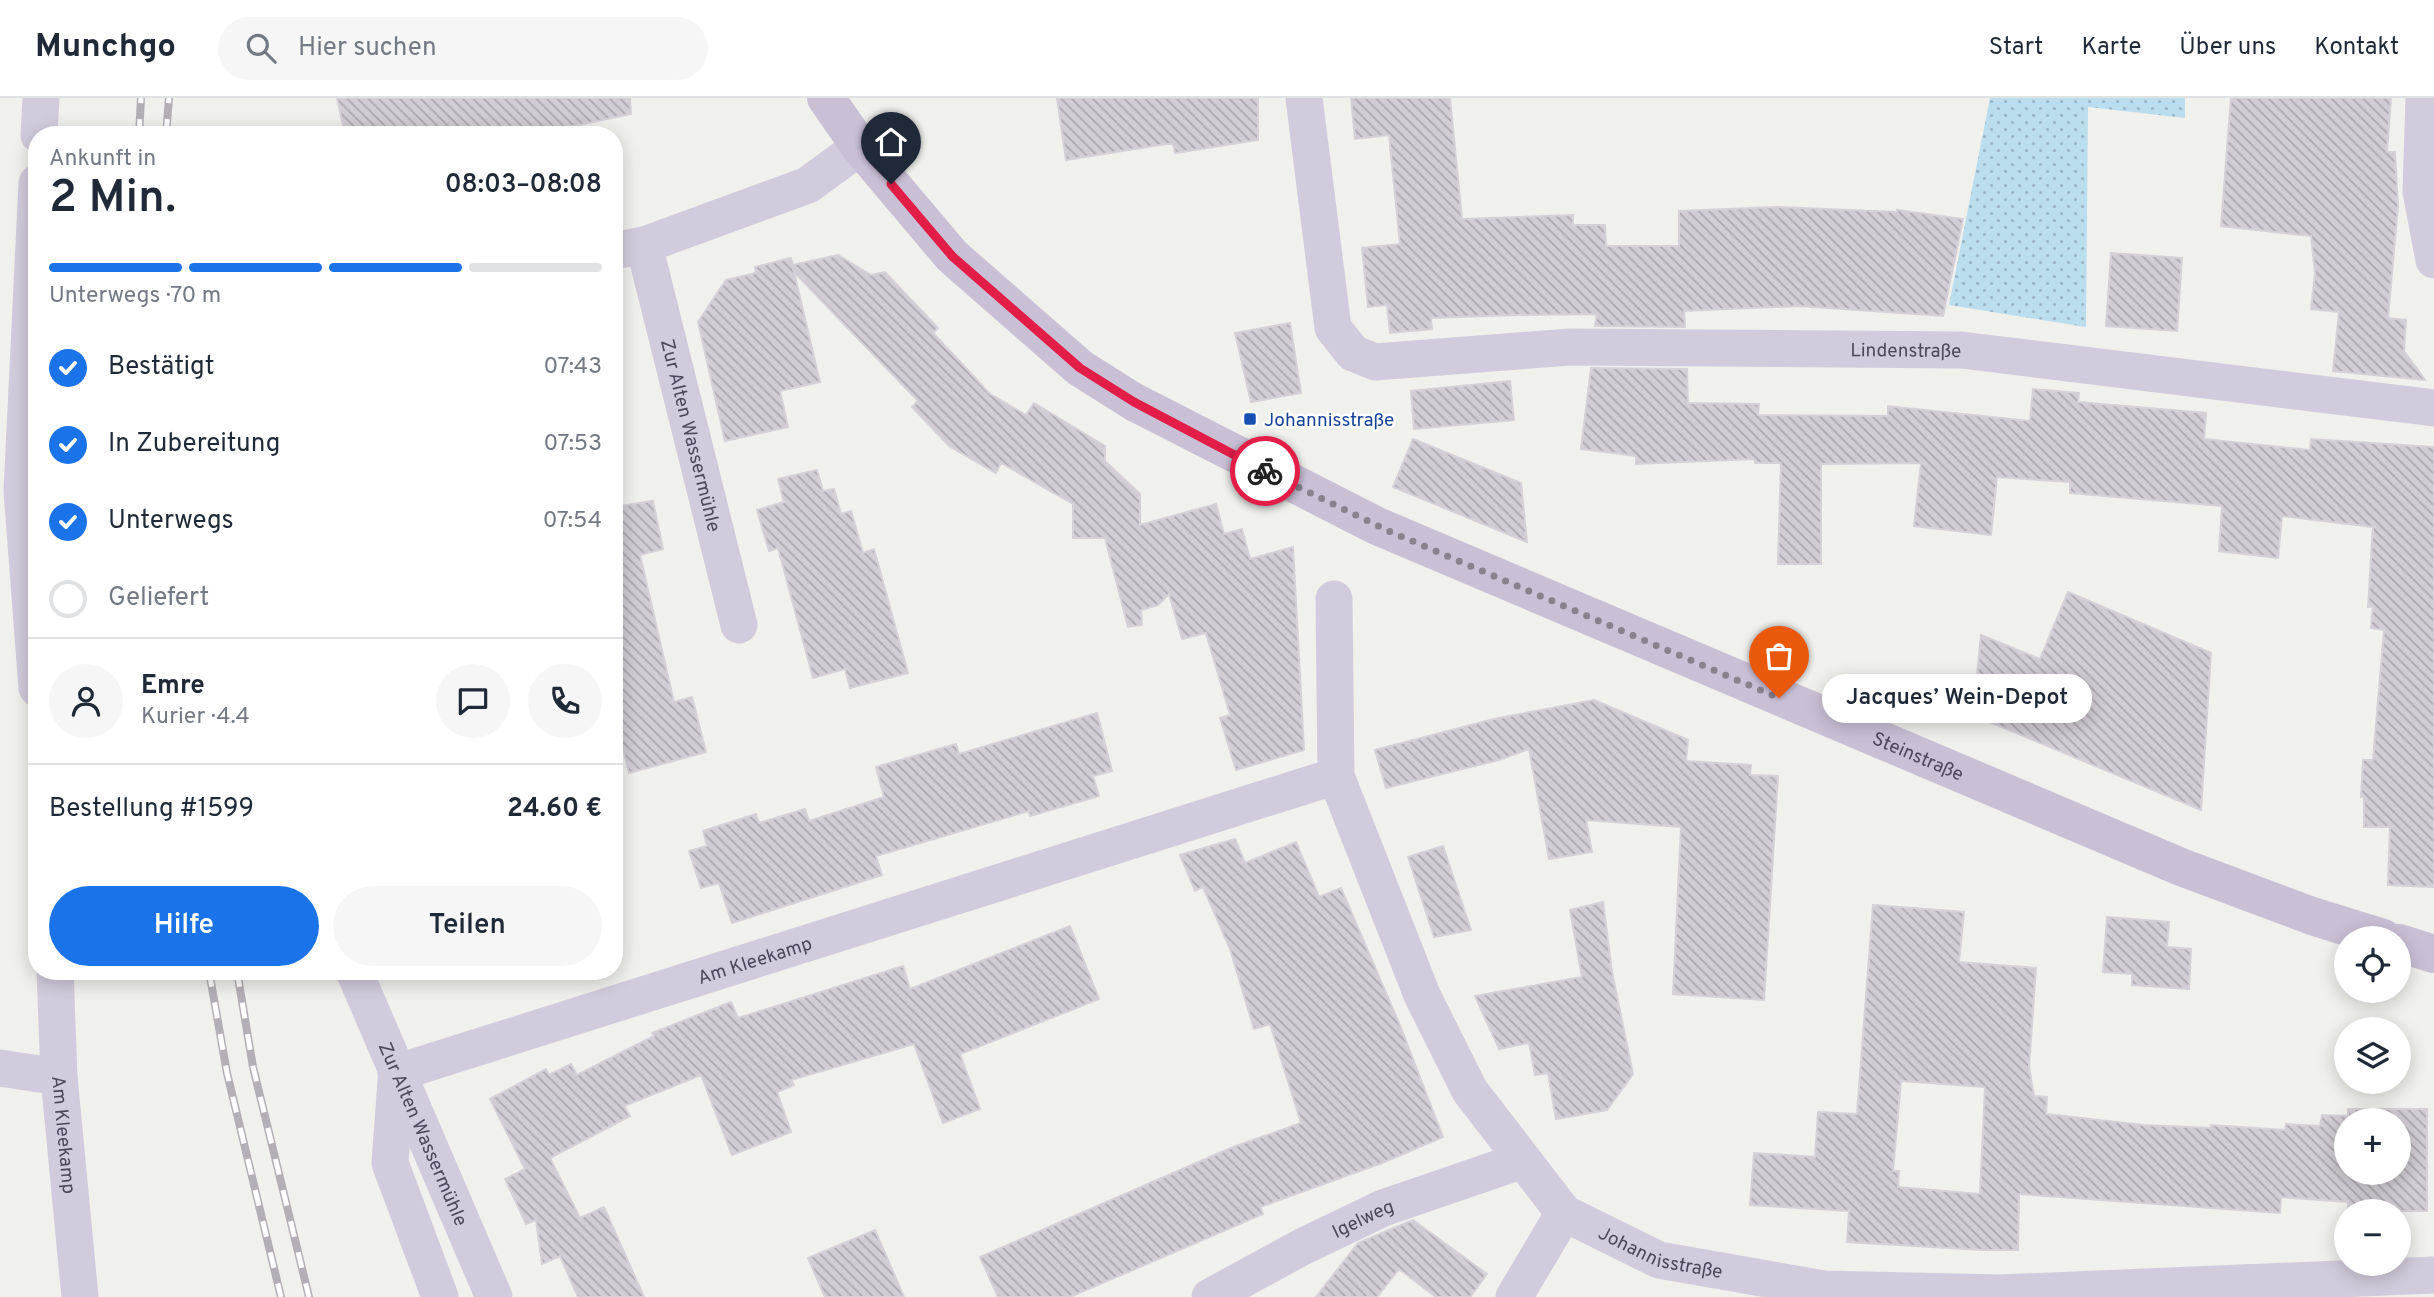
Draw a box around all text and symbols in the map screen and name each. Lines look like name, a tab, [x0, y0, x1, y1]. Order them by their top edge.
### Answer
search box	[218, 17, 708, 80]
text: Munchgo	[35, 27, 176, 69]
icon: search	[242, 29, 280, 67]
text: Hier suchen	[298, 32, 437, 65]
text: Start	[1989, 33, 2043, 63]
text: Karte	[2081, 33, 2141, 63]
text: Über uns	[2179, 33, 2276, 63]
text: Kontakt	[2314, 33, 2399, 63]
pin	[861, 112, 921, 184]
icon: home	[872, 123, 910, 161]
text: Ankunft in	[49, 145, 156, 174]
text: 08:03–08:08	[445, 169, 602, 202]
text: 2 Min.	[49, 170, 176, 229]
text: Unterwegs · 70 m	[49, 282, 221, 311]
street label: Zur Alten Wassermühle	[654, 337, 725, 535]
street label: Lindenstraße	[1850, 339, 1961, 364]
icon: check	[49, 349, 87, 387]
text: Bestätigt	[108, 351, 215, 384]
text: 07:43	[544, 353, 602, 382]
place label: Johannisstraße	[1264, 409, 1394, 433]
marker: Johannisstraße	[1242, 411, 1258, 427]
icon: check	[49, 426, 87, 464]
text: In Zubereitung	[108, 428, 280, 461]
text: 07:53	[544, 430, 602, 459]
courier	[1230, 436, 1300, 506]
icon: bike	[1246, 452, 1284, 490]
icon: check	[49, 503, 87, 541]
text: Unterwegs	[108, 505, 234, 538]
text: 07:54	[543, 507, 602, 536]
text: Geliefert	[108, 582, 209, 615]
pin	[1749, 626, 1809, 698]
icon: bag	[1760, 637, 1798, 675]
button: person	[49, 664, 123, 738]
button: chat	[436, 664, 510, 738]
button: phone	[528, 664, 602, 738]
text: Emre	[141, 670, 205, 703]
callout: Jacques’ Wein-Depot	[1821, 674, 2090, 722]
text: Jacques’ Wein-Depot	[1846, 684, 2068, 713]
text: Kurier · 4.4	[141, 703, 250, 732]
street label: Steinstraße	[1868, 727, 1967, 787]
text: Bestellung #1599	[49, 793, 254, 826]
text: 24.60 €	[507, 793, 602, 826]
button: Hilfe	[49, 886, 319, 966]
button: Teilen	[333, 886, 602, 966]
map controls	[2334, 926, 2411, 1276]
button: locate	[2334, 926, 2411, 1003]
street label: Am Kleekamp	[695, 932, 815, 991]
button: layers	[2334, 1017, 2411, 1094]
street label: Zur Alten Wassermühle	[372, 1039, 472, 1230]
street label: Am Kleekamp	[45, 1075, 80, 1195]
button: +	[2334, 1108, 2411, 1185]
street label: Igelweg	[1329, 1195, 1397, 1245]
button: −	[2334, 1199, 2411, 1276]
street label: Johannisstraße	[1594, 1222, 1724, 1285]

